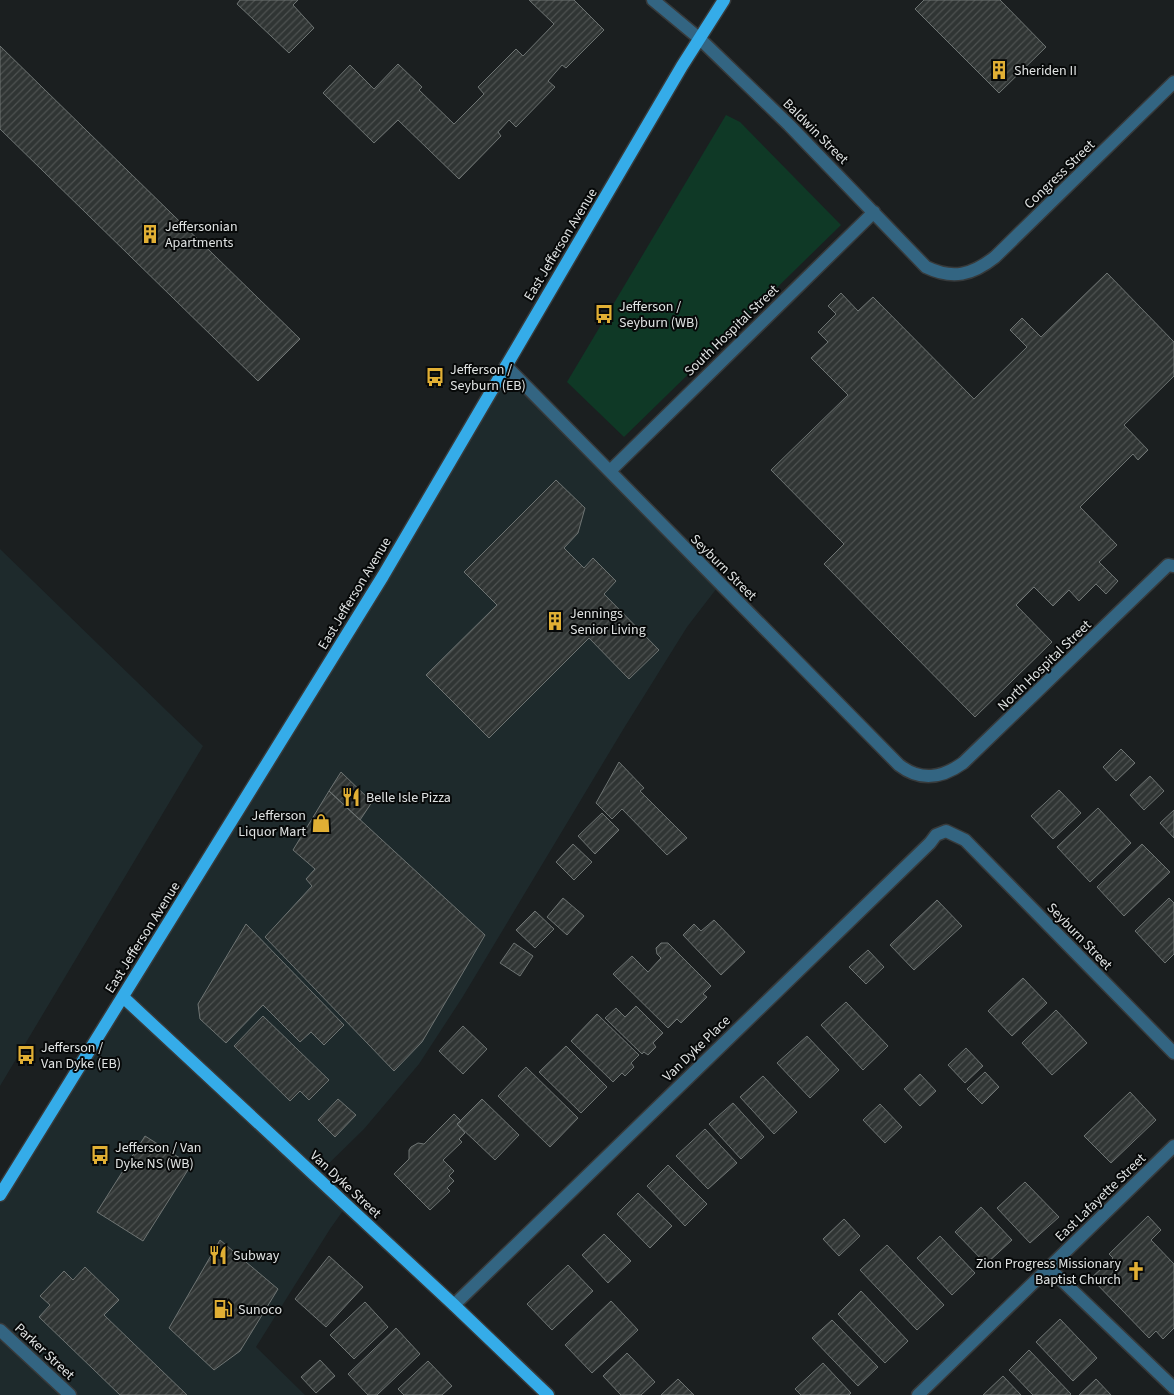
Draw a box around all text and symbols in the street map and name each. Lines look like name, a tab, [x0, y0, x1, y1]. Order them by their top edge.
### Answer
building icon: Sheriden II	[988, 59, 1010, 81]
place label: Sheriden II	[1014, 61, 1077, 81]
street label: Baldwin Street	[778, 94, 853, 169]
street label: Congress Street	[1020, 136, 1100, 214]
street label: East Jefferson Avenue	[519, 184, 602, 304]
place label: Jeffersonian Apartments	[165, 217, 238, 253]
building icon: Jeffersonian Apartments	[139, 223, 161, 245]
street label: South Hospital Street	[680, 280, 784, 381]
place label: Jefferson / Seyburn (WB)	[619, 297, 698, 333]
bus stop icon: Jefferson / Seyburn (WB)	[593, 303, 615, 325]
place label: Jefferson / Seyburn (EB)	[450, 360, 526, 396]
bus stop icon: Jefferson / Seyburn (EB)	[424, 366, 446, 388]
street label: Seyburn Street	[686, 530, 761, 606]
street label: East Jefferson Avenue	[313, 533, 396, 653]
place label: Jennings Senior Living	[570, 604, 646, 640]
building icon: Jennings Senior Living	[544, 610, 566, 632]
street label: North Hospital Street	[993, 615, 1096, 716]
restaurant icon: Belle Isle Pizza	[340, 786, 362, 808]
place label: Belle Isle Pizza	[366, 788, 451, 808]
place label: Jefferson Liquor Mart	[238, 806, 306, 842]
shop icon: Jefferson Liquor Mart	[310, 812, 332, 834]
street label: East Jefferson Avenue	[100, 878, 185, 997]
street label: Seyburn Street	[1042, 899, 1117, 975]
street label: Van Dyke Place	[658, 1011, 735, 1086]
place label: Jefferson / Van Dyke (EB)	[41, 1038, 121, 1074]
bus stop icon: Jefferson / Van Dyke (EB)	[15, 1044, 37, 1066]
place label: Jefferson / Van Dyke NS (WB)	[115, 1138, 202, 1174]
bus stop icon: Jefferson / Van Dyke NS (WB)	[89, 1144, 111, 1166]
street label: Van Dyke Street	[305, 1146, 386, 1223]
street label: East Lafayette Street	[1051, 1149, 1151, 1246]
restaurant icon: Subway	[207, 1244, 229, 1266]
place label: Subway	[233, 1246, 280, 1266]
place label: Zion Progress Missionary Baptist Church	[976, 1254, 1121, 1290]
church icon: Zion Progress Missionary Baptist Church	[1125, 1260, 1147, 1282]
fuel station icon: Sunoco	[212, 1298, 234, 1320]
place label: Sunoco	[238, 1300, 282, 1320]
street label: Parker Street	[10, 1319, 79, 1385]

